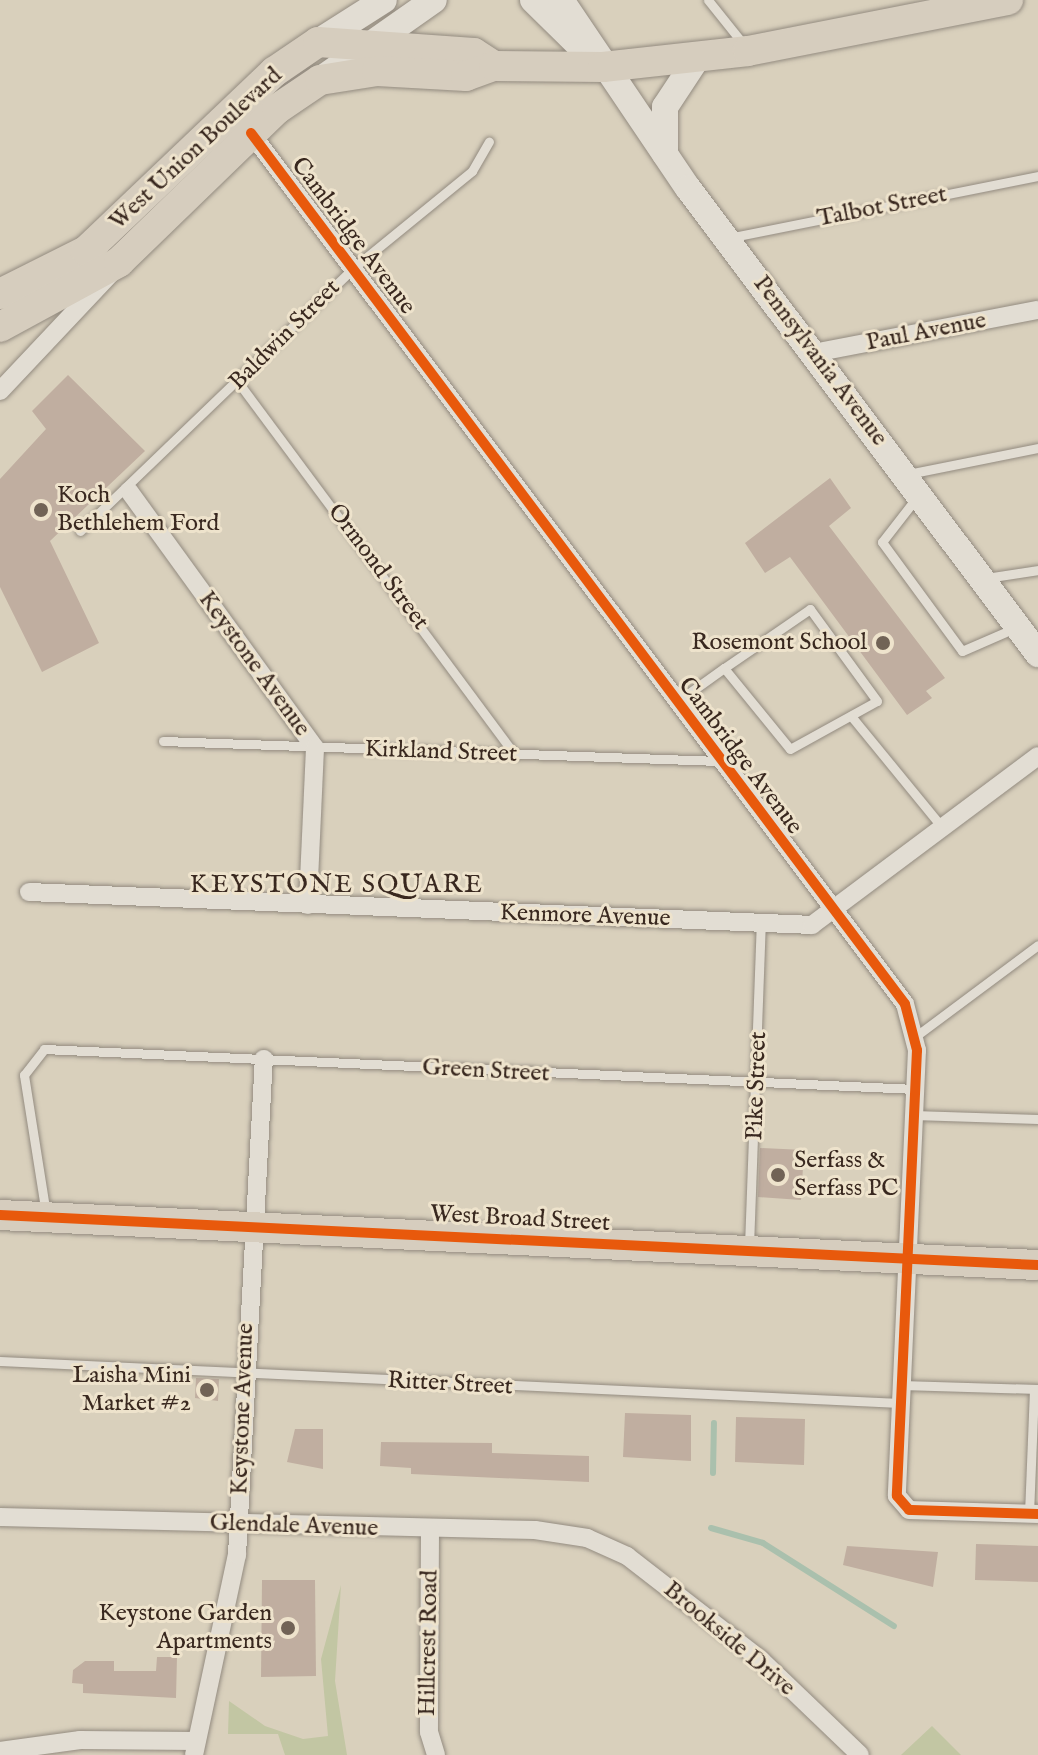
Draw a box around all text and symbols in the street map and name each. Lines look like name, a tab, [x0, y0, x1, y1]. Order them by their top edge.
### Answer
street label: West Union Boulevard	[104, 62, 288, 236]
street label: Cambridge Avenue	[285, 152, 421, 320]
street label: Talbot Street	[815, 180, 949, 234]
street label: Pennsylvania Avenue	[747, 270, 893, 452]
street label: Baldwin Street	[224, 274, 346, 396]
street label: Paul Avenue	[864, 306, 988, 358]
place label: Koch Bethlehem Ford	[57, 482, 219, 538]
street label: Ormond Street	[321, 498, 435, 636]
marker: Koch Bethlehem Ford	[32, 501, 50, 519]
street label: Keystone Avenue	[192, 586, 316, 742]
place label: Rosemont School	[691, 629, 867, 657]
marker: Rosemont School	[874, 634, 892, 652]
street label: Cambridge Avenue	[672, 672, 808, 840]
street label: Kirkland Street	[364, 735, 518, 769]
district label: KEYSTONE SQUARE	[190, 869, 484, 901]
street label: Kenmore Avenue	[499, 899, 671, 933]
street label: Pike Street	[741, 1031, 773, 1141]
street label: Green Street	[422, 1053, 550, 1089]
place label: Serfass & Serfass PC	[794, 1147, 898, 1203]
marker: Serfass & Serfass PC	[769, 1166, 787, 1184]
street label: West Broad Street	[429, 1200, 611, 1238]
street label: Keystone Avenue	[226, 1323, 260, 1495]
place label: Laisha Mini Market #2	[72, 1362, 191, 1418]
street label: Ritter Street	[387, 1366, 513, 1402]
marker: Laisha Mini Market #2	[198, 1381, 216, 1399]
street label: Glendale Avenue	[209, 1509, 379, 1543]
street label: Hillcrest Road	[413, 1570, 445, 1716]
street label: Brookside Drive	[657, 1576, 801, 1702]
place label: Keystone Garden Apartments	[98, 1600, 272, 1656]
marker: Keystone Garden Apartments	[279, 1619, 297, 1637]

